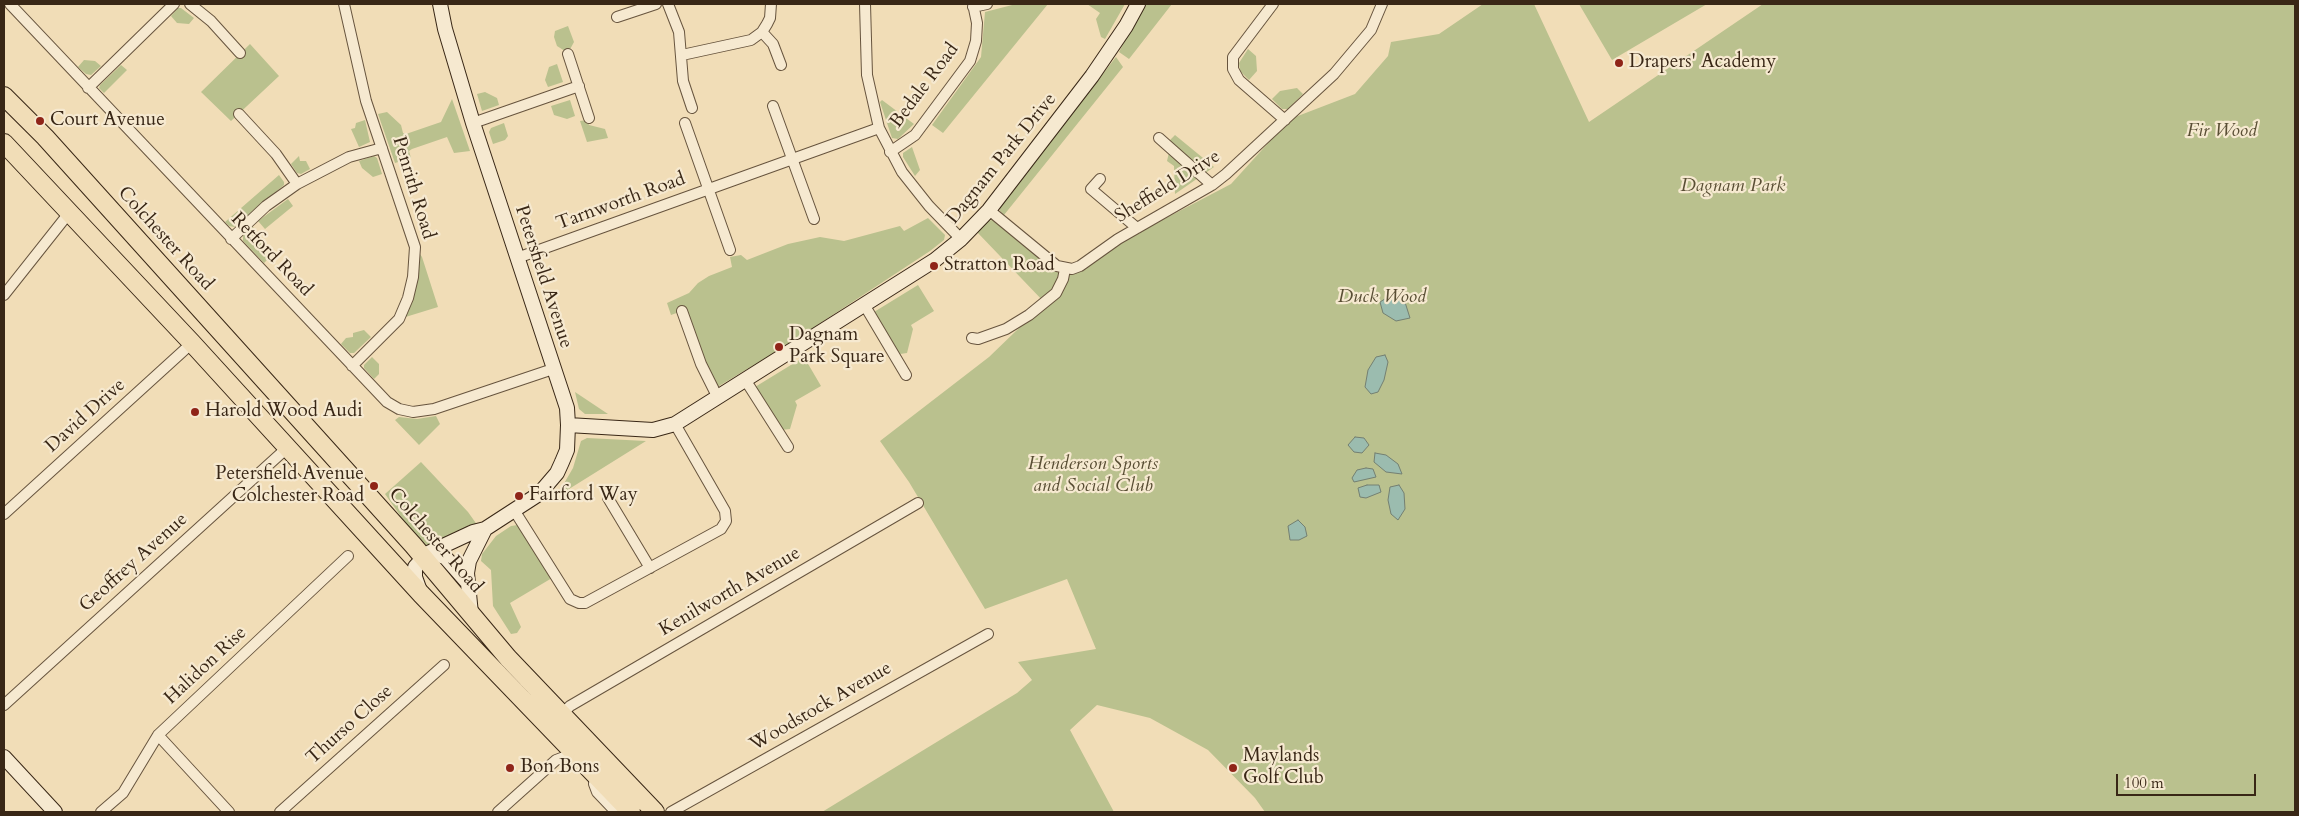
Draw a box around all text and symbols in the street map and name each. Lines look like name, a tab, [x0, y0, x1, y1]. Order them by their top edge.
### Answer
street label: Bedale Road	[886, 39, 964, 133]
place label: Drapers' Academy	[1629, 52, 1776, 74]
marker: Drapers' Academy	[1613, 57, 1625, 69]
street label: Dagnam Park Drive	[942, 89, 1062, 229]
place label: Court Avenue	[50, 110, 165, 132]
marker: Court Avenue	[34, 115, 46, 127]
park label: Fir Wood	[2187, 121, 2257, 143]
street label: Penrith Road	[387, 134, 439, 242]
street label: Sheffield Drive	[1111, 146, 1225, 228]
street label: Tarnworth Road	[553, 168, 689, 236]
park label: Dagnam Park	[1681, 176, 1785, 198]
street label: Colchester Road	[112, 182, 218, 296]
street label: Petersfield Avenue	[509, 203, 577, 351]
street label: Retford Road	[225, 208, 317, 302]
place label: Stratton Road	[944, 255, 1055, 277]
marker: Stratton Road	[928, 260, 940, 272]
park label: Duck Wood	[1338, 287, 1426, 309]
place label: Dagnam Park Square	[789, 325, 885, 369]
marker: Dagnam Park Square	[773, 341, 785, 353]
street label: David Drive	[41, 374, 131, 458]
place label: Harold Wood Audi	[205, 401, 362, 423]
marker: Harold Wood Audi	[189, 406, 201, 418]
park label: Henderson Sports and Social Club	[1028, 454, 1158, 498]
place label: Petersfield Avenue Colchester Road	[215, 464, 364, 508]
marker: Petersfield Avenue Colchester Road	[368, 480, 380, 492]
street label: Colchester Road	[383, 484, 487, 598]
place label: Fairford Way	[529, 485, 638, 507]
marker: Fairford Way	[513, 490, 525, 502]
street label: Geoffrey Avenue	[75, 508, 193, 618]
street label: Kenilworth Avenue	[655, 542, 805, 642]
street label: Halidon Rise	[160, 622, 252, 710]
street label: Woodstock Avenue	[746, 657, 896, 757]
street label: Thurso Close	[302, 680, 398, 770]
place label: Maylands Golf Club	[1243, 746, 1324, 790]
place label: Bon Bons	[520, 757, 599, 779]
marker: Bon Bons	[504, 762, 516, 774]
marker: Maylands Golf Club	[1227, 762, 1239, 774]
scale bar	[2119, 764, 2259, 796]
text: 100 m	[2124, 773, 2164, 793]

